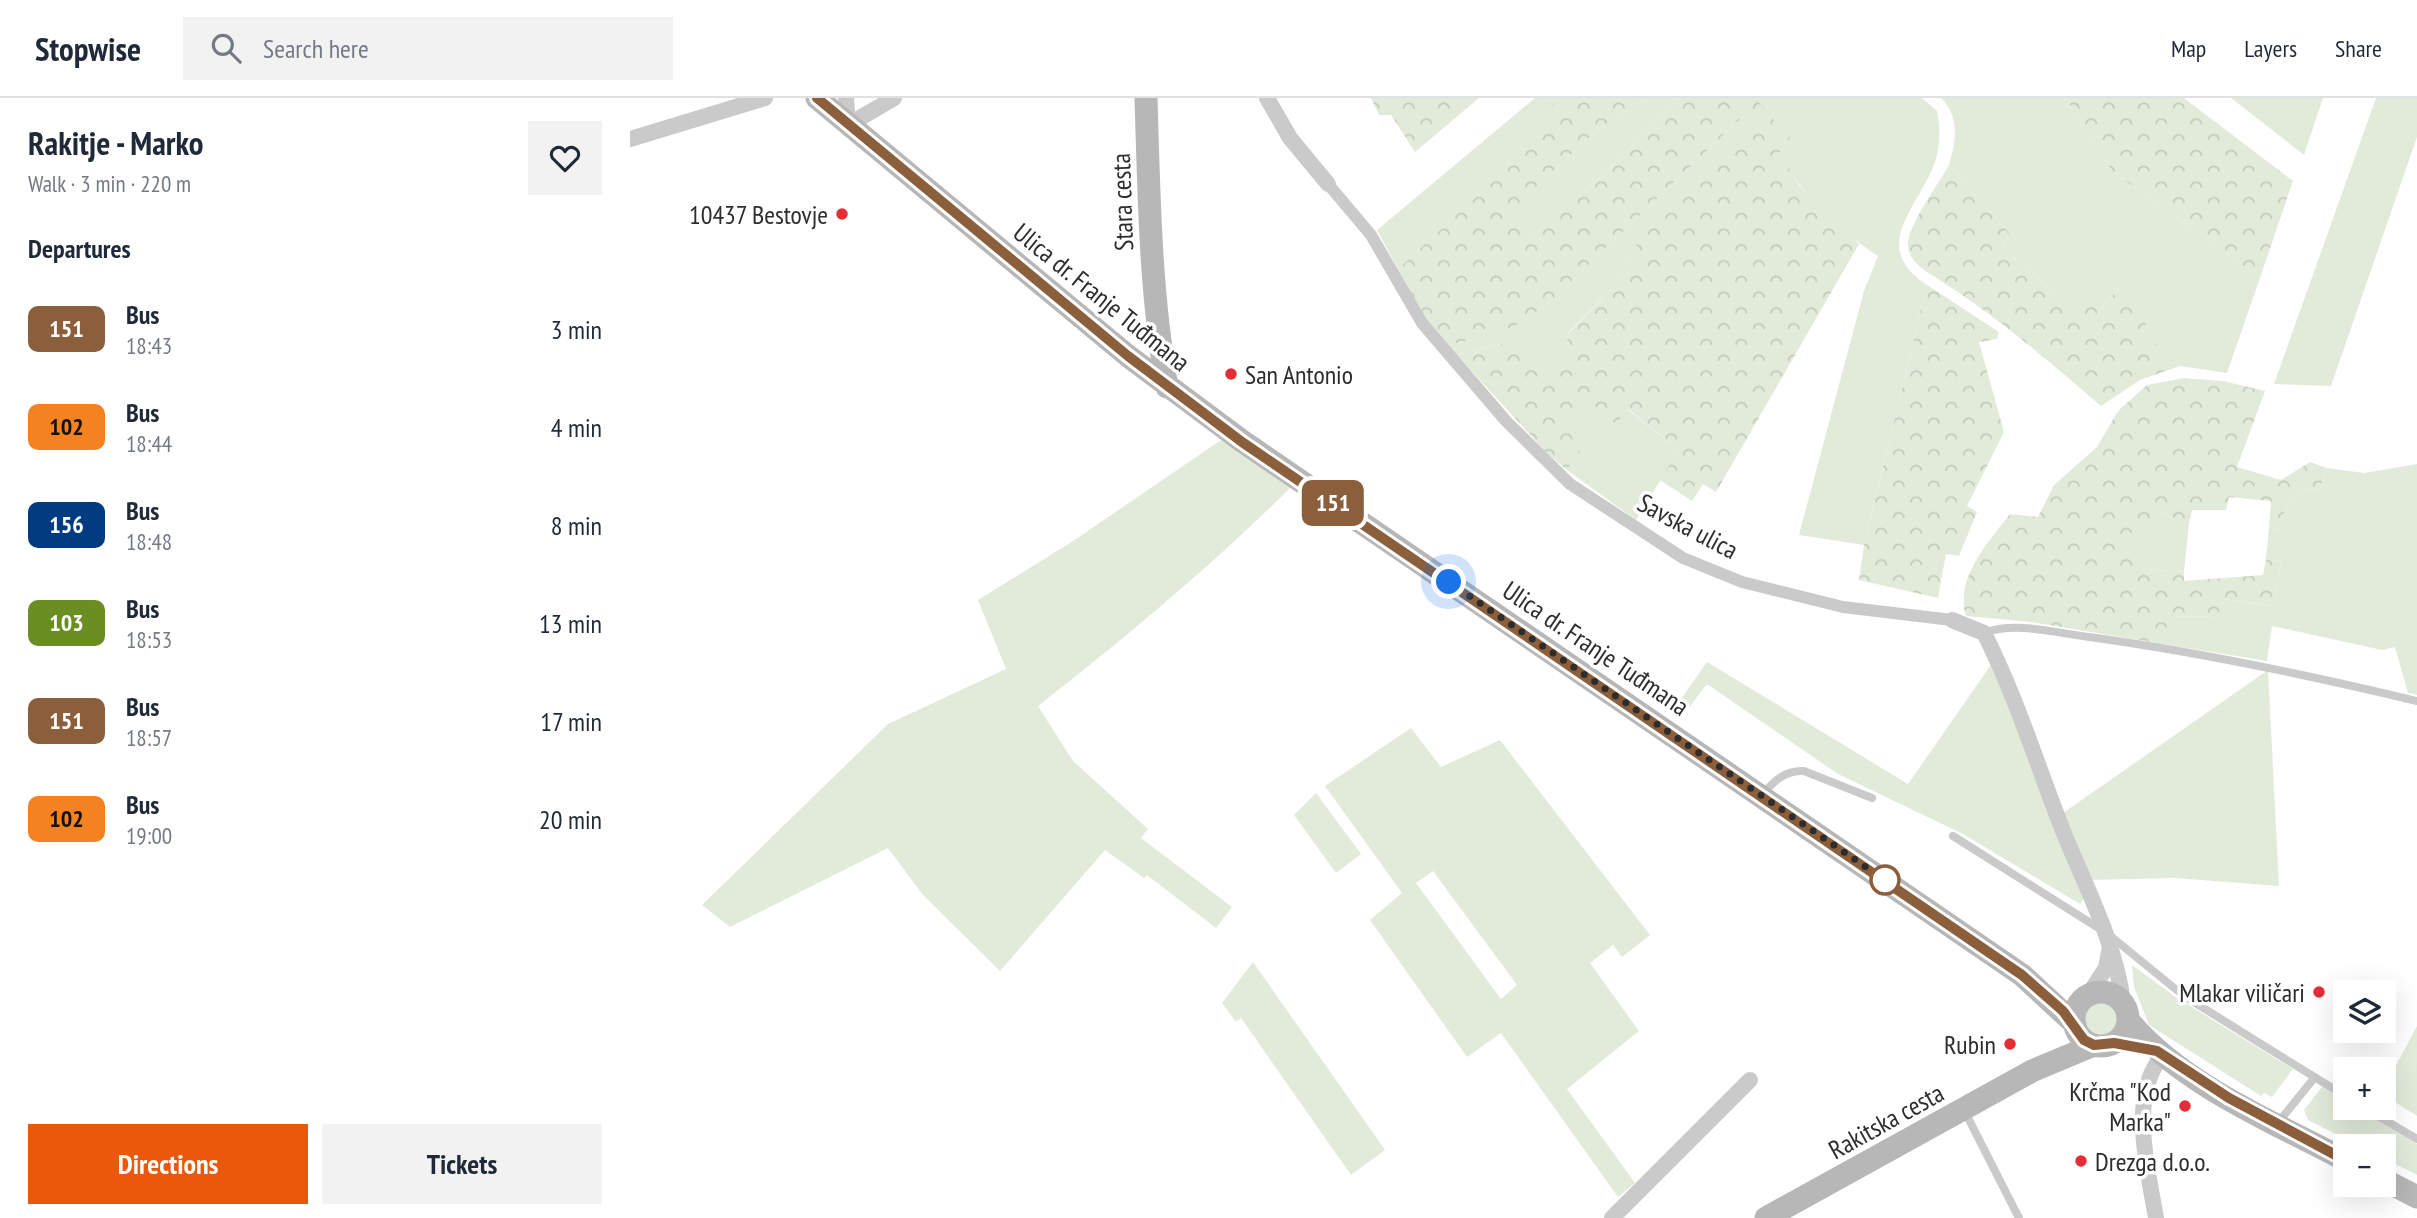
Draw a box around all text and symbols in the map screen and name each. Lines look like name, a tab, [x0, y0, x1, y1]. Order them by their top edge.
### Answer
search box	[183, 17, 673, 80]
text: Stopwise	[35, 27, 141, 70]
icon: search	[207, 29, 245, 67]
text: Search here	[263, 32, 369, 65]
text: Map	[2171, 33, 2206, 64]
text: Layers	[2244, 33, 2297, 64]
text: Share	[2335, 33, 2382, 64]
text: Rakitje - Marko	[28, 121, 203, 164]
button: heart	[528, 121, 602, 195]
street label: Stara cesta	[1104, 153, 1140, 251]
text: Walk · 3 min · 220 m	[28, 169, 191, 198]
place label: 10437 Bestovje	[689, 198, 828, 231]
marker: 10437 Bestovje	[834, 206, 850, 222]
street label: Ulica dr. Franje Tuđmana	[1007, 216, 1197, 378]
text: Departures	[28, 232, 131, 265]
text: Bus	[126, 298, 159, 331]
text: 151	[49, 313, 84, 344]
text: 3 min	[551, 313, 602, 346]
text: 18:43	[126, 331, 172, 360]
place label: San Antonio	[1245, 358, 1353, 391]
marker: San Antonio	[1223, 366, 1239, 382]
text: Bus	[126, 396, 159, 429]
text: 102	[49, 411, 84, 442]
text: 4 min	[551, 411, 602, 444]
text: 18:44	[126, 429, 172, 458]
line badge: 151	[1293, 480, 1373, 526]
street label: Savska ulica	[1632, 486, 1744, 566]
text: 151	[1316, 487, 1350, 518]
text: Bus	[126, 494, 159, 527]
text: 156	[49, 509, 84, 540]
text: 8 min	[551, 509, 602, 542]
text: 18:48	[126, 527, 172, 556]
your location	[1431, 564, 1466, 599]
street label: Ulica dr. Franje Tuđmana	[1496, 573, 1696, 723]
text: Bus	[126, 592, 159, 625]
text: 103	[49, 607, 84, 638]
text: 13 min	[539, 607, 602, 640]
text: 18:53	[126, 625, 172, 654]
text: Bus	[126, 690, 159, 723]
text: 151	[49, 705, 84, 736]
text: 17 min	[540, 705, 602, 738]
text: 18:57	[126, 723, 172, 752]
text: Bus	[126, 788, 159, 821]
text: 102	[49, 803, 84, 834]
text: 20 min	[539, 803, 602, 836]
text: 19:00	[126, 821, 172, 850]
unlabelled marker	[1870, 865, 1900, 895]
place label: Mlakar viličari	[2179, 976, 2305, 1009]
map controls	[2333, 980, 2396, 1197]
button: layers	[2333, 980, 2396, 1043]
marker: Mlakar viličari	[2311, 984, 2327, 1000]
place label: Rubin	[1944, 1028, 1996, 1061]
marker: Rubin	[2002, 1036, 2018, 1052]
button: +	[2333, 1057, 2396, 1120]
place label: Krčma "Kod Marka"	[2069, 1075, 2171, 1138]
street label: Rakitska cesta	[1823, 1076, 1949, 1166]
marker: Krčma "Kod Marka"	[2177, 1098, 2193, 1114]
button: Directions	[28, 1124, 308, 1204]
button: Tickets	[322, 1124, 602, 1204]
button: −	[2333, 1134, 2396, 1197]
place label: Drezga d.o.o.	[2095, 1145, 2210, 1178]
marker: Drezga d.o.o.	[2073, 1153, 2089, 1169]

